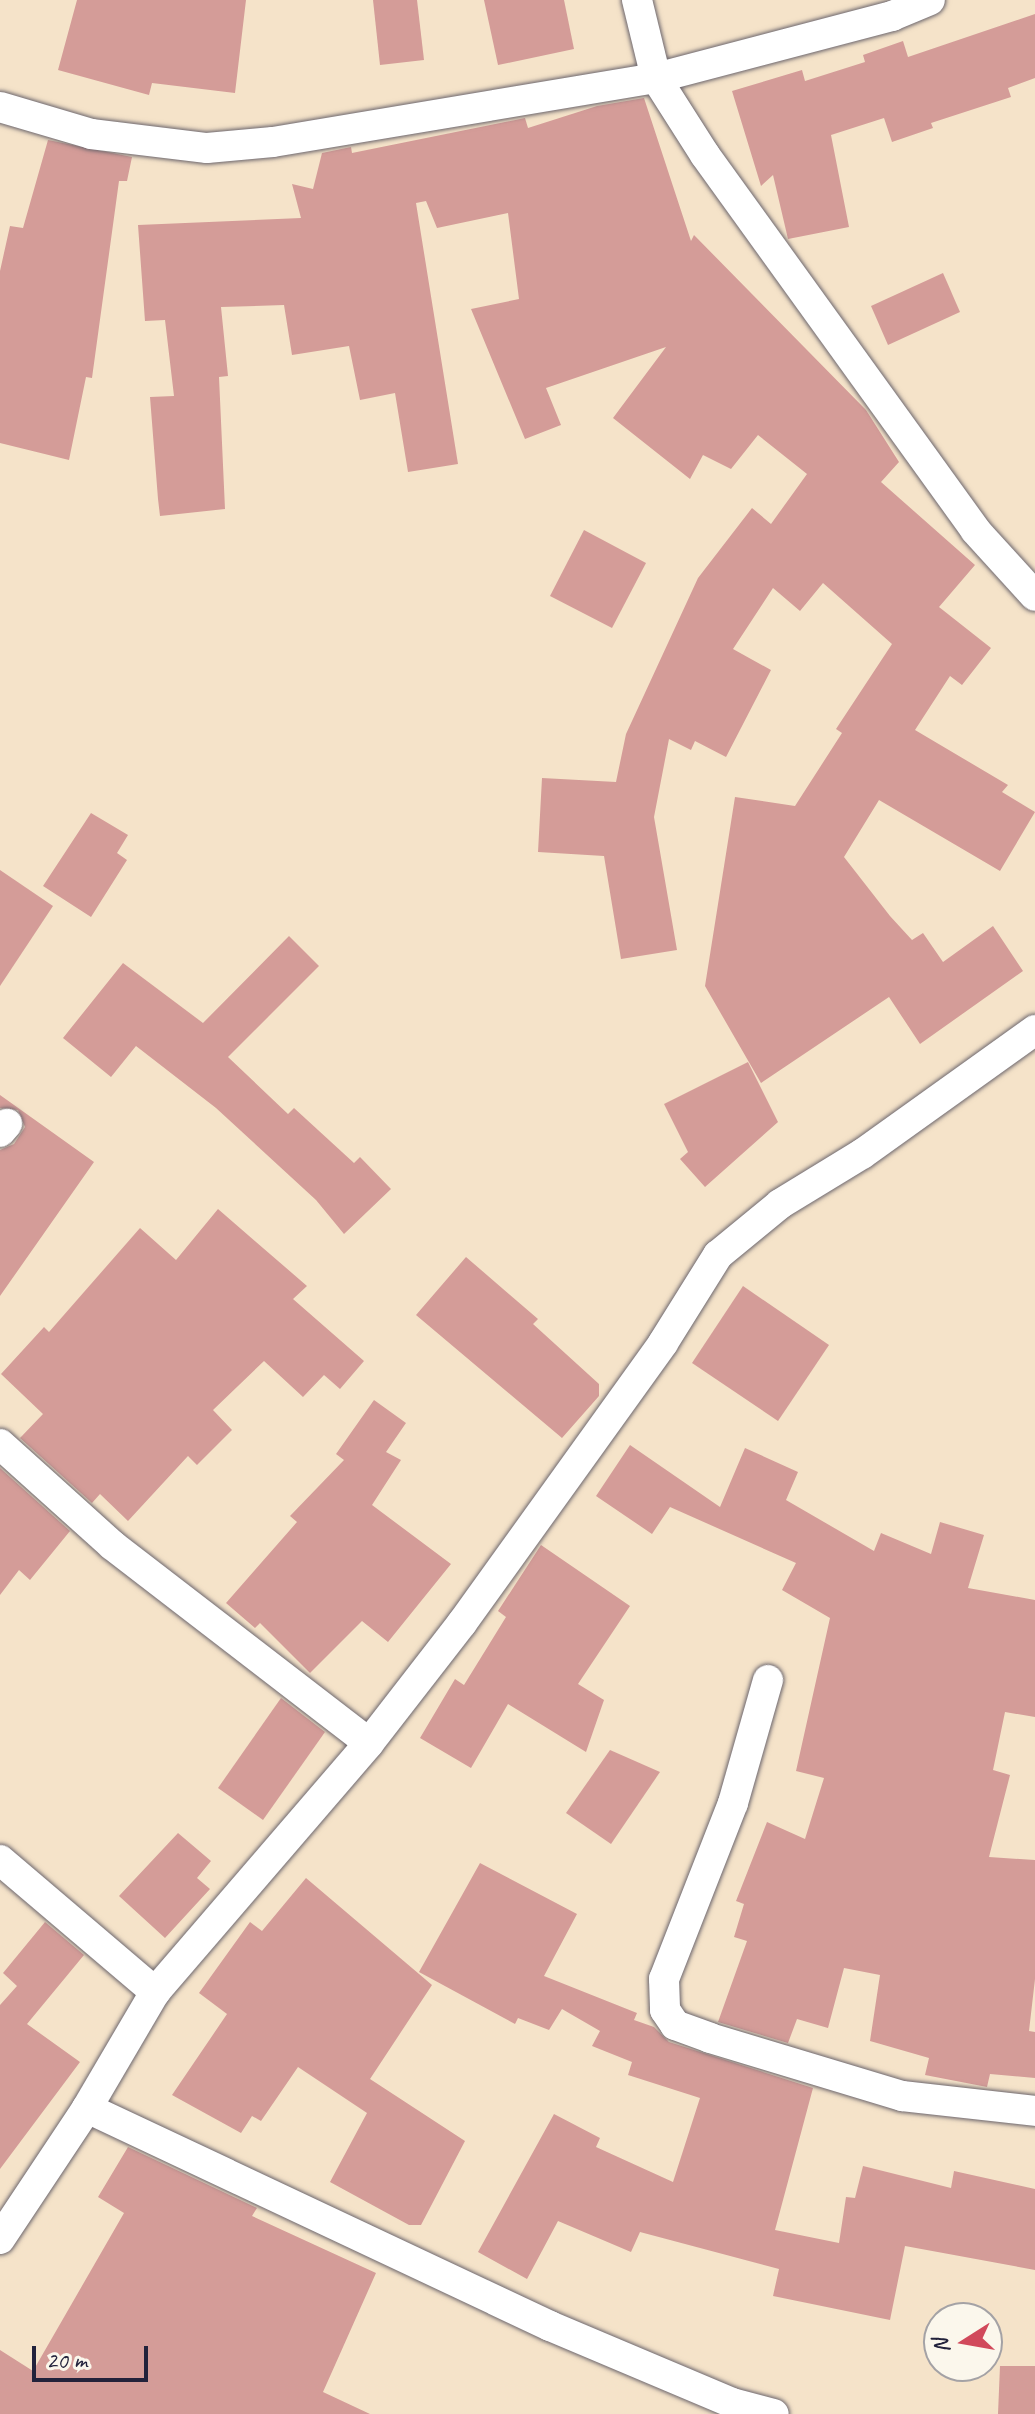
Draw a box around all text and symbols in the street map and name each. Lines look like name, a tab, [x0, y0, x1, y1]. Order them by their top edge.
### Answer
north arrow	[923, 2302, 1003, 2382]
scale bar	[36, 2330, 152, 2380]
text: N	[926, 2337, 956, 2356]
text: 20 m	[46, 2345, 87, 2375]

